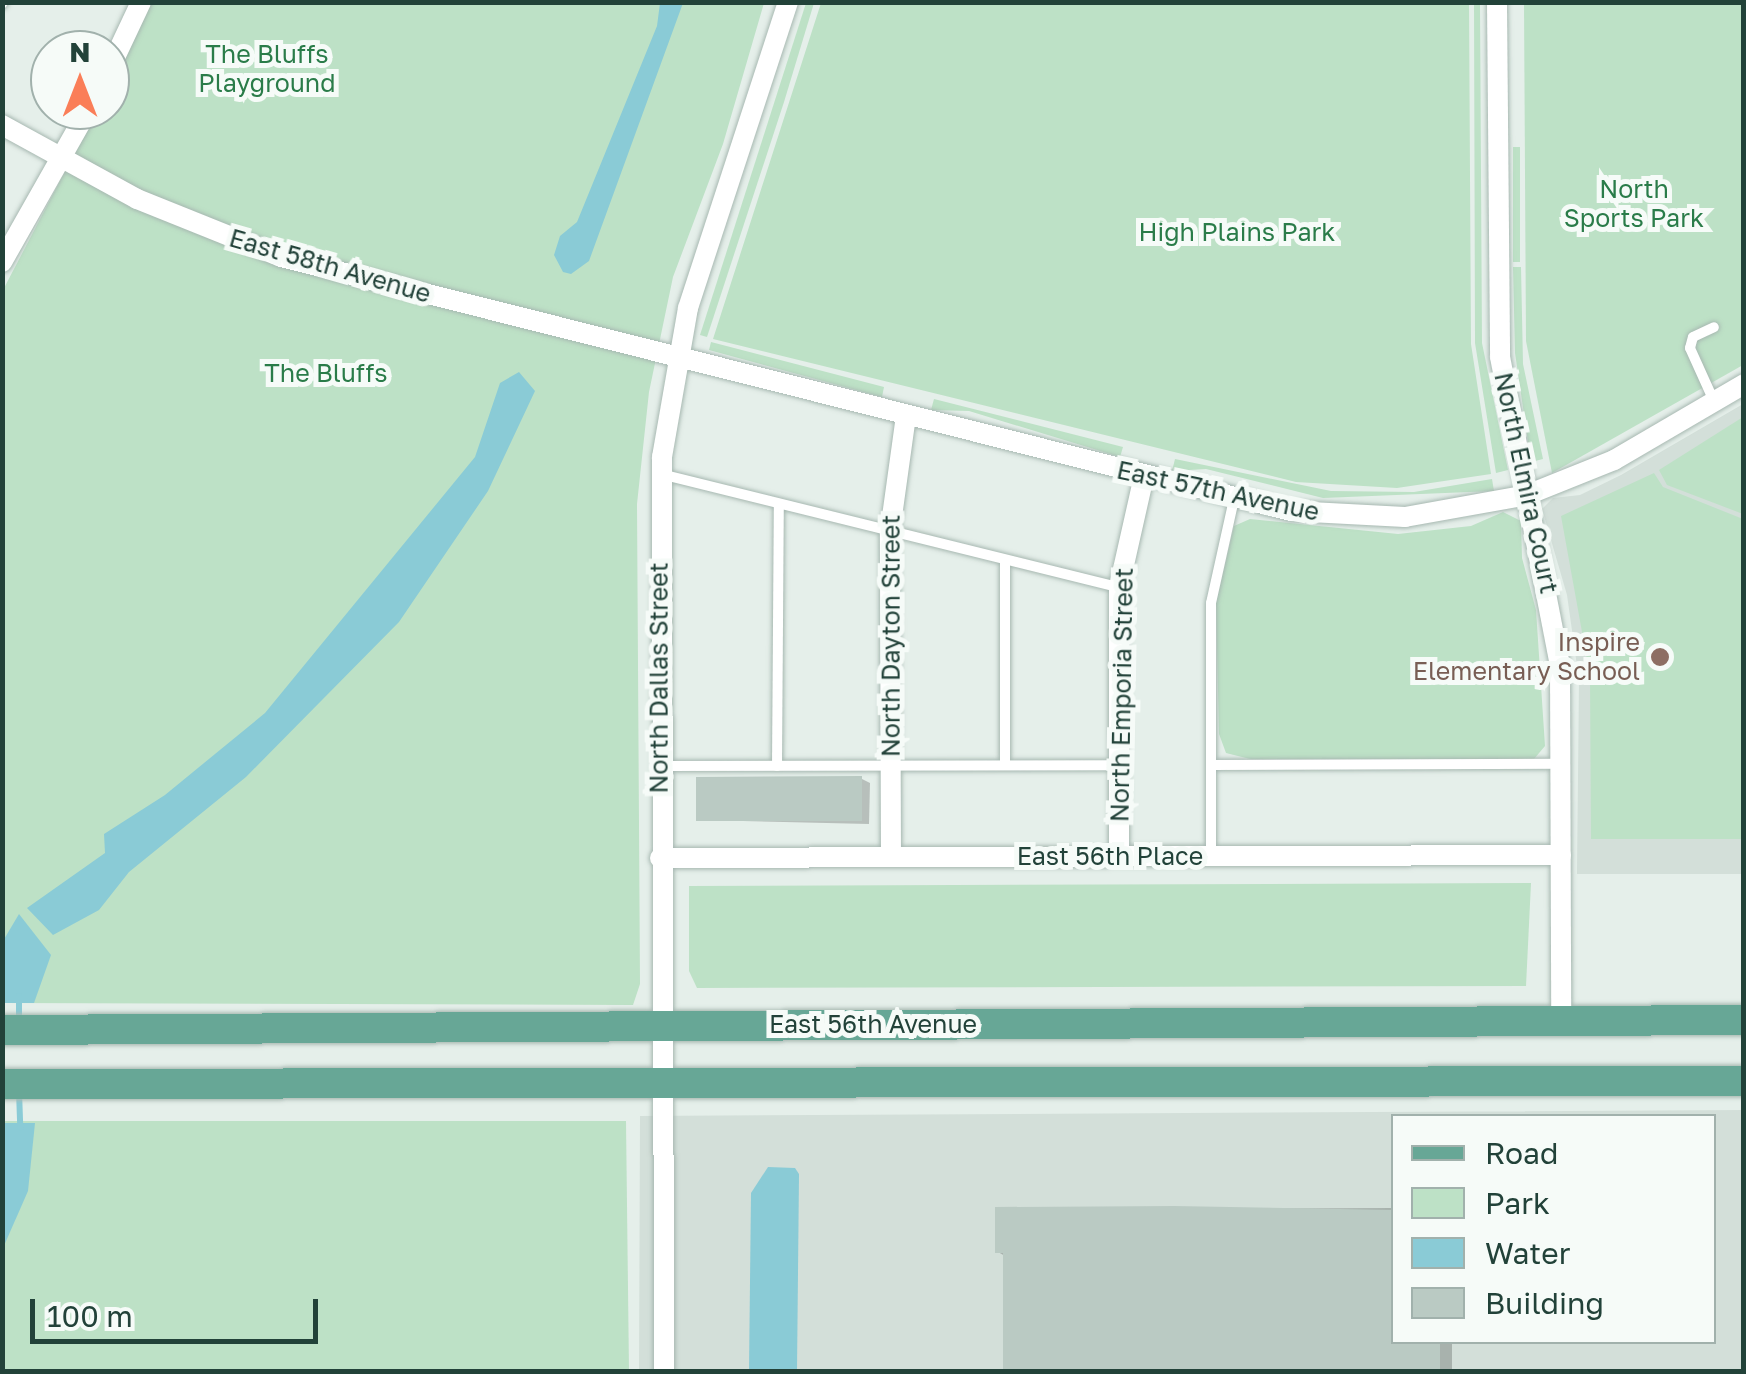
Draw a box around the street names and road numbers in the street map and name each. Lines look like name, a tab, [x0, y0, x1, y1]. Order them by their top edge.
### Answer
street label: East 58th Avenue	[226, 223, 434, 309]
street label: North Elmira Court	[1488, 370, 1564, 596]
street label: East 57th Avenue	[1114, 455, 1322, 527]
street label: North Dayton Street	[876, 515, 906, 757]
street label: North Dallas Street	[644, 562, 674, 794]
street label: North Emporia Street	[1105, 568, 1139, 822]
street label: East 56th Place	[1017, 841, 1203, 871]
street label: East 56th Avenue	[769, 1009, 977, 1039]

